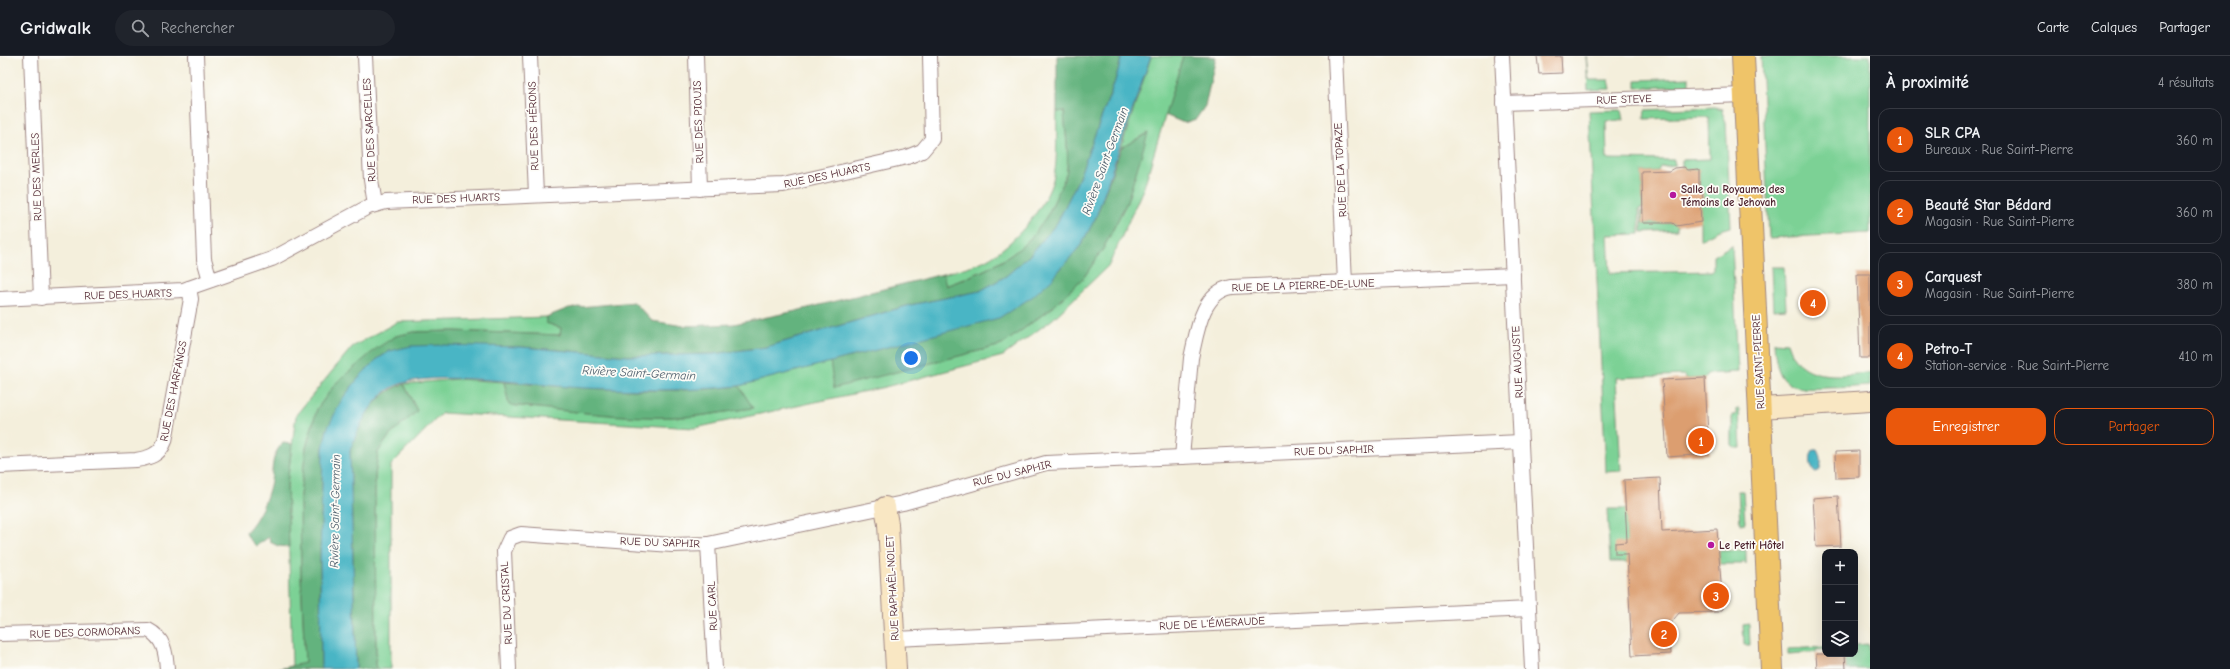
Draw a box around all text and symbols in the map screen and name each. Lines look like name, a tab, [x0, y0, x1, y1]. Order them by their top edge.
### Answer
search box	[115, 10, 395, 46]
text: Gridwalk	[20, 17, 91, 39]
icon: search	[129, 17, 151, 39]
text: Rechercher	[161, 19, 234, 37]
text: Carte	[2037, 19, 2069, 36]
text: Calques	[2091, 19, 2137, 36]
text: Partager	[2159, 19, 2210, 36]
text: À proximité	[1886, 73, 1969, 92]
text: 4 résultats	[2158, 75, 2214, 90]
street label: RUE DES SARCELLES	[360, 78, 379, 182]
street label: RUE DES PIOUIS	[691, 80, 706, 164]
street label: RUE DES HÉRONS	[524, 81, 542, 171]
street label: RUE STEVE	[1596, 92, 1652, 107]
water label: Rivière Saint-Germain	[1079, 105, 1131, 217]
street label: RUE DE LA TOPAZE	[1332, 122, 1349, 218]
text: SLR CPA	[1925, 124, 1980, 142]
street label: RUE DES MERLES	[28, 133, 45, 221]
text: 1	[1897, 133, 1903, 148]
text: 360 m	[2176, 133, 2213, 148]
text: Bureaux · Rue Saint-Pierre	[1925, 142, 2073, 157]
street label: RUE DES HUARTS	[783, 160, 871, 191]
place label: Salle du Royaume des Témoins de Jehovah	[1681, 183, 1785, 209]
street label: RUE DES HUARTS	[412, 190, 500, 207]
marker: Salle du Royaume des Témoins de Jehovah	[1668, 190, 1678, 200]
text: Beauté Star Bédard	[1925, 196, 2051, 214]
text: 2	[1897, 205, 1903, 220]
text: 360 m	[2176, 205, 2213, 220]
text: Magasin · Rue Saint-Pierre	[1925, 214, 2074, 229]
text: Carquest	[1925, 268, 1982, 286]
street label: RUE DE LA PIERRE-DE-LUNE	[1231, 276, 1375, 294]
text: 3	[1897, 277, 1903, 292]
text: 380 m	[2177, 277, 2213, 292]
street label: RUE DES HUARTS	[84, 286, 172, 303]
text: Magasin · Rue Saint-Pierre	[1925, 286, 2074, 301]
pin: 4	[1800, 288, 1826, 318]
street label: RUE SAINT-PIERRE	[1750, 314, 1767, 410]
street label: RUE AUGUSTE	[1509, 325, 1526, 398]
street label: RUE DES HARFANGS	[157, 340, 190, 443]
text: Petro-T	[1925, 340, 1972, 358]
your location	[901, 348, 921, 368]
text: 4	[1897, 349, 1903, 364]
text: 410 m	[2179, 349, 2213, 364]
text: Station-service · Rue Saint-Pierre	[1925, 358, 2109, 373]
water label: Rivière Saint-Germain	[582, 363, 696, 383]
button: Enregistrer	[1886, 408, 2046, 445]
button: Partager	[2054, 408, 2214, 445]
pin: 1	[1688, 426, 1714, 456]
street label: RUE DU SAPHIR	[1294, 443, 1375, 458]
water label: Rivière Saint-Germain	[327, 454, 343, 568]
street label: RUE DU SAPHIR	[972, 457, 1053, 489]
street label: RUE DU SAPHIR	[620, 535, 701, 550]
street label: RUE RAPHAËL-NOLET	[883, 535, 902, 641]
place label: Le Petit Hôtel	[1719, 539, 1784, 552]
marker: Le Petit Hôtel	[1706, 540, 1716, 550]
map controls	[1822, 549, 1858, 657]
button: +	[1822, 549, 1858, 585]
street label: RUE DU CRISTAL	[498, 561, 515, 645]
street label: RUE CARL	[705, 580, 720, 631]
pin: 3	[1703, 581, 1729, 611]
button: −	[1822, 585, 1858, 621]
street label: RUE DE L'ÉMERAUDE	[1159, 613, 1266, 633]
pin: 2	[1651, 619, 1677, 649]
button: layers	[1822, 621, 1858, 657]
street label: RUE DES CORMORANS	[29, 624, 141, 641]

